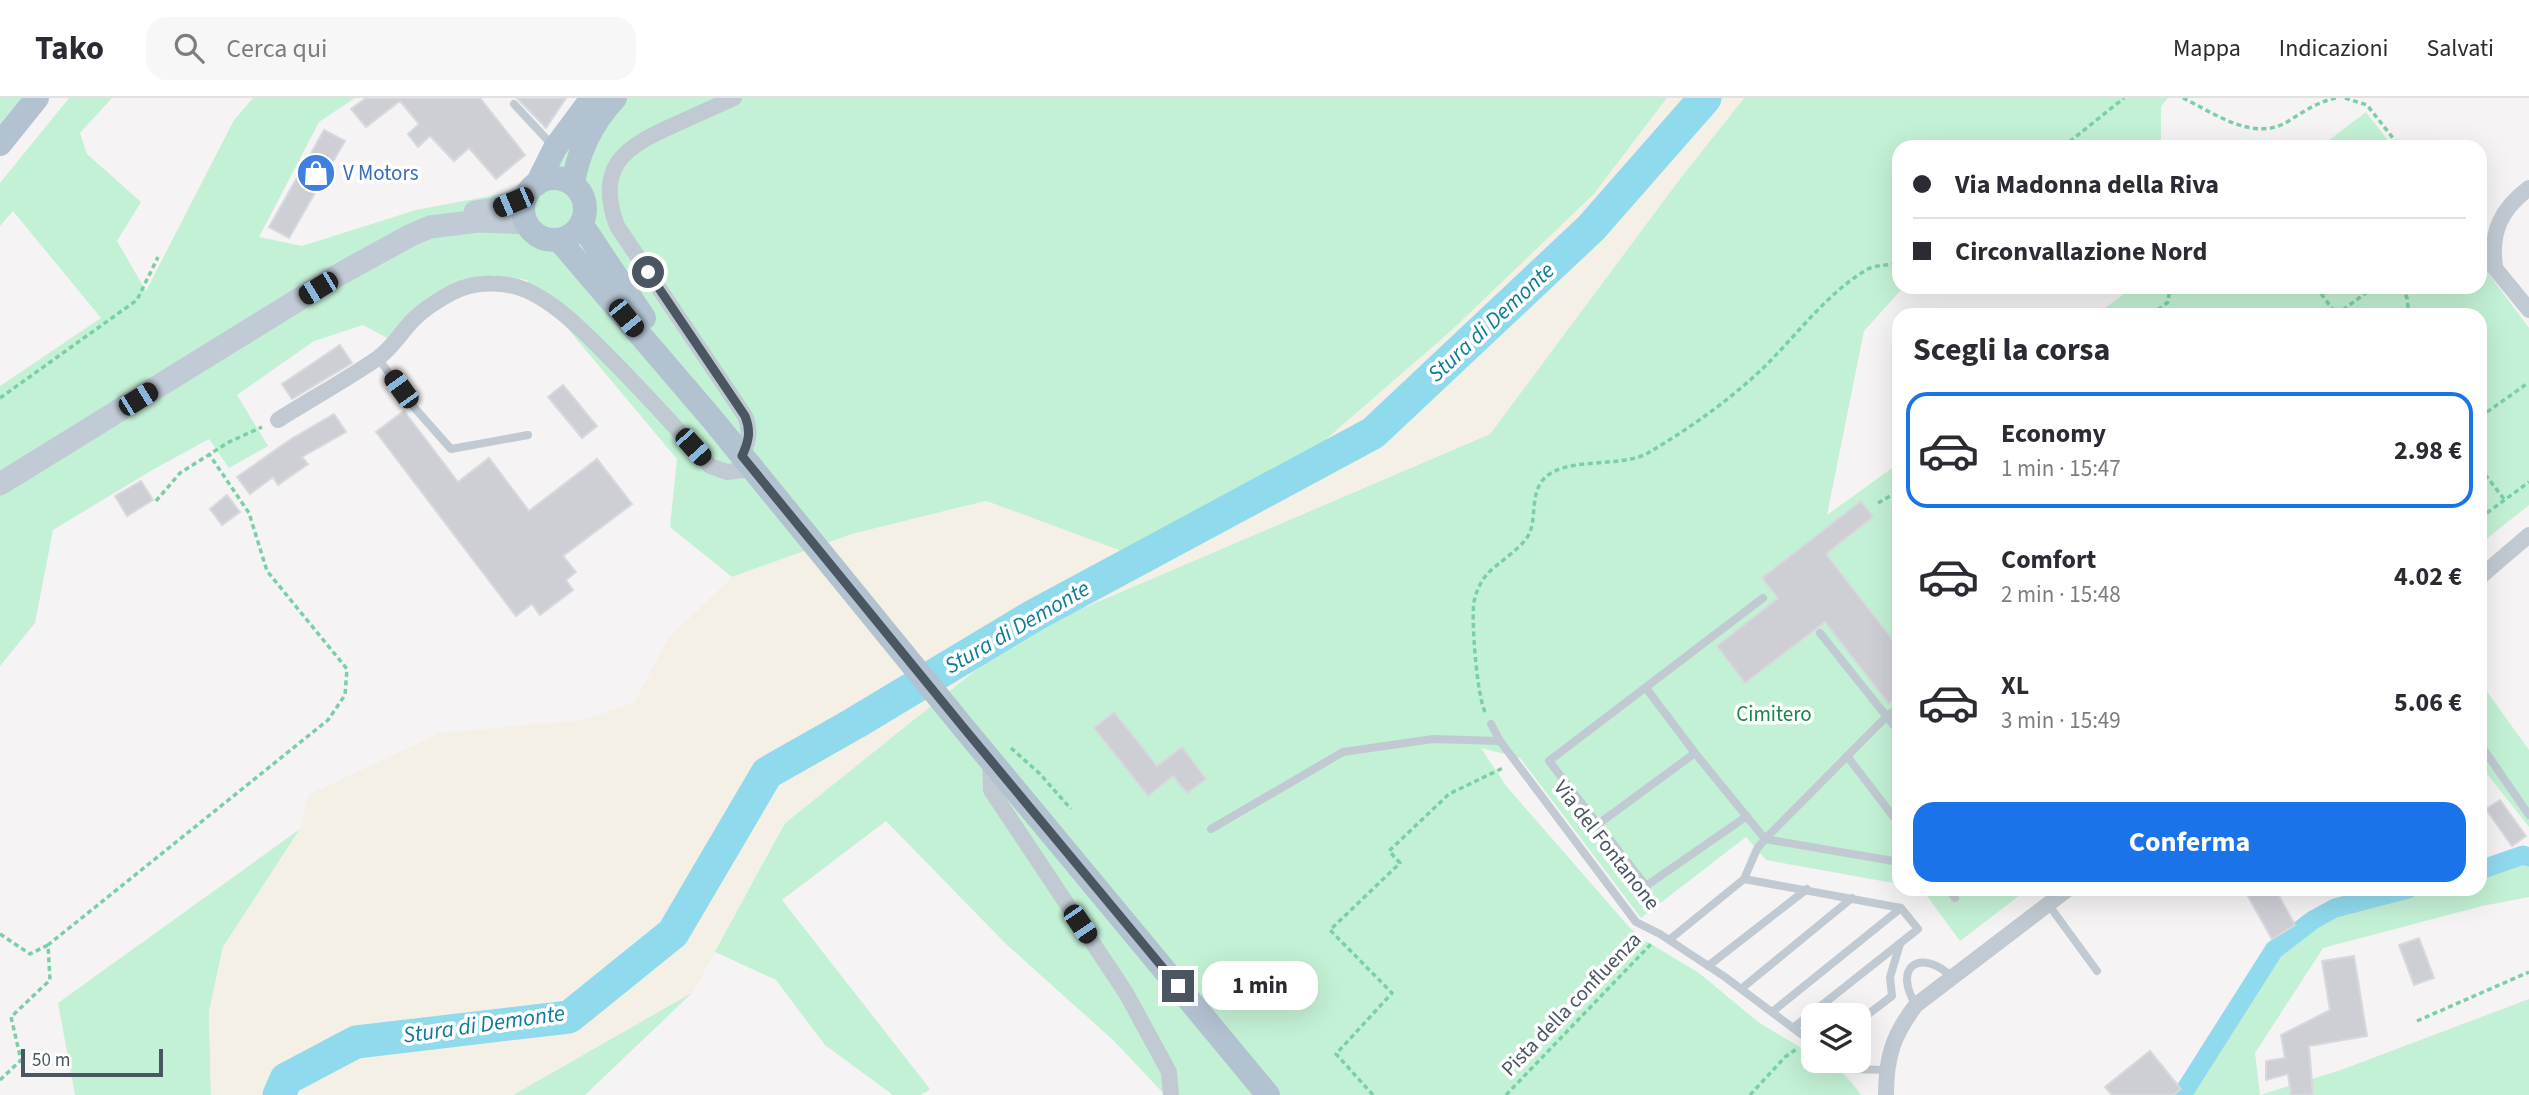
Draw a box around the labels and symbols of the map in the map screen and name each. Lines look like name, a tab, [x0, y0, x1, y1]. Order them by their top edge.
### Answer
shop icon: V Motors	[295, 152, 337, 194]
place label: V Motors	[343, 158, 419, 188]
car	[490, 184, 537, 220]
water label: Stura di Demonte	[1420, 254, 1562, 390]
route start	[632, 256, 664, 288]
car	[295, 268, 342, 308]
car	[605, 295, 648, 341]
car	[381, 366, 422, 412]
car	[115, 379, 162, 419]
car	[672, 424, 715, 470]
water label: Stura di Demonte	[938, 572, 1096, 682]
park label: Cimitero	[1736, 699, 1812, 729]
street label: Via del Fontanone	[1547, 774, 1667, 916]
car	[1060, 901, 1101, 947]
street label: Pista della confluenza	[1494, 925, 1648, 1083]
callout: 1 min	[1202, 962, 1318, 1010]
route end	[1162, 970, 1194, 1002]
water label: Stura di Demonte	[401, 996, 567, 1052]
scale bar	[21, 1046, 163, 1078]

